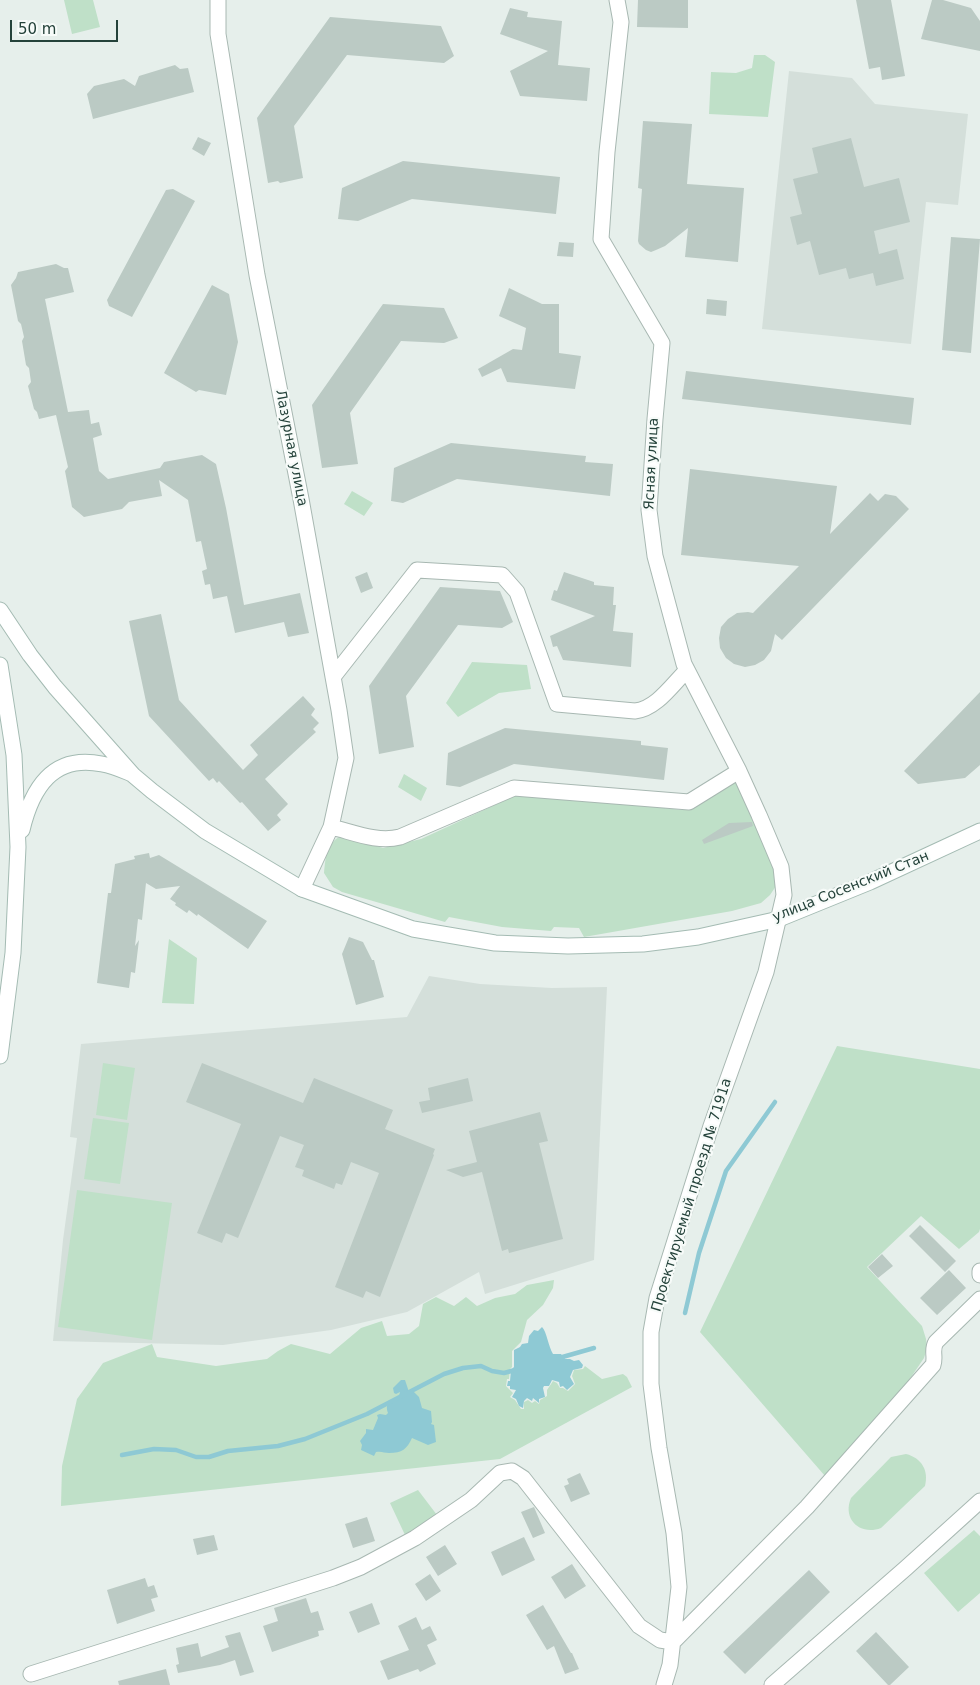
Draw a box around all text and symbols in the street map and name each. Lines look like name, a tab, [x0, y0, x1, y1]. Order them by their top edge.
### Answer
scale bar	[12, 10, 120, 42]
text: 50 m	[18, 20, 56, 38]
street label: Лазурная улица	[271, 388, 311, 508]
street label: Ясная улица	[641, 417, 663, 511]
street label: улица Сосенский Стан	[770, 848, 932, 926]
street label: Проектируемый проезд № 7191а	[648, 1076, 736, 1314]

